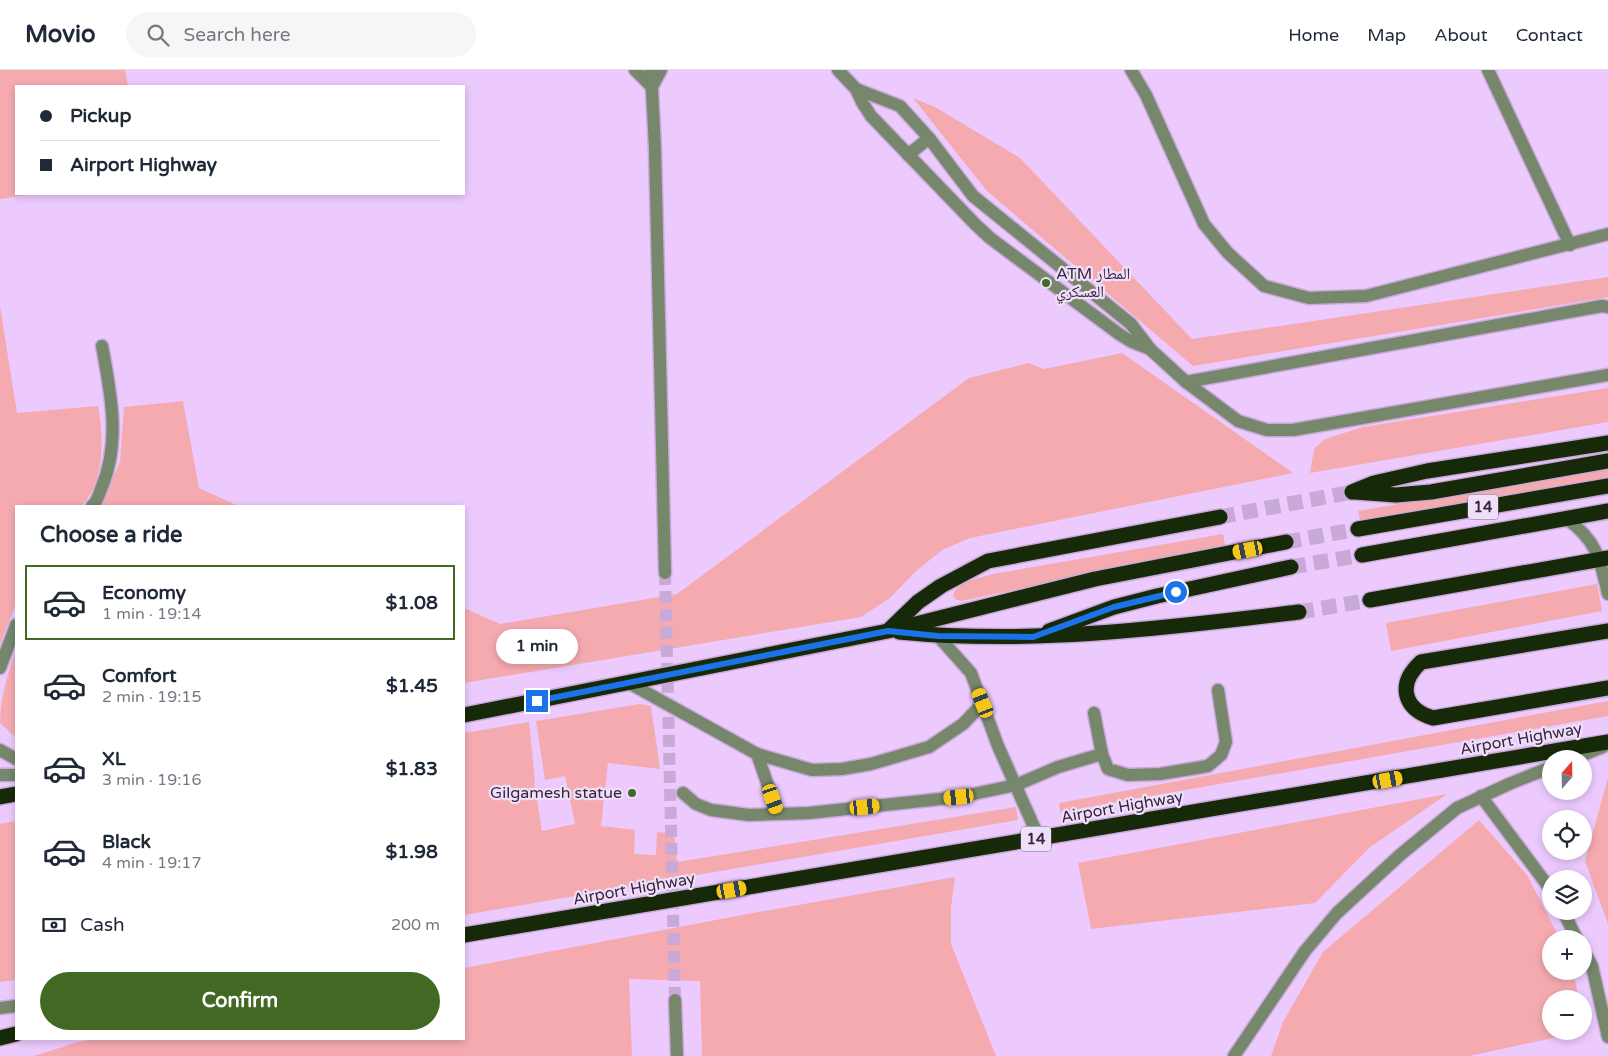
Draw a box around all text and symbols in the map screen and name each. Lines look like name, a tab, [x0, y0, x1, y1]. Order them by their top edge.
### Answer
search box	[126, 12, 476, 57]
text: Movio	[25, 20, 96, 49]
icon: search	[144, 21, 172, 49]
text: Search here	[184, 24, 290, 46]
text: Home	[1288, 24, 1339, 46]
text: Map	[1367, 24, 1406, 46]
text: About	[1434, 24, 1488, 46]
text: Contact	[1516, 24, 1583, 46]
text: Pickup	[70, 105, 131, 127]
text: Airport Highway	[70, 154, 217, 176]
place label: ATM المطار العسكري	[1056, 264, 1130, 304]
marker: ATM المطار العسكري	[1040, 277, 1052, 289]
road number: 14	[1468, 494, 1498, 520]
text: Choose a ride	[40, 522, 183, 548]
car	[1231, 540, 1264, 560]
icon: car	[42, 580, 87, 625]
route start	[1165, 581, 1187, 603]
text: Economy	[102, 582, 186, 604]
text: $1.08	[386, 592, 438, 614]
text: 1 min · 19:14	[102, 604, 201, 624]
callout: 1 min	[496, 628, 578, 664]
text: 1 min	[516, 636, 558, 656]
icon: car	[42, 663, 87, 708]
text: Comfort	[102, 665, 176, 687]
text: $1.45	[386, 675, 438, 697]
car	[970, 686, 995, 720]
text: 2 min · 19:15	[102, 687, 201, 707]
route end	[526, 690, 548, 712]
street label: Airport Highway	[1458, 718, 1584, 760]
icon: car	[42, 746, 87, 791]
text: XL	[102, 748, 126, 770]
north arrow	[1542, 750, 1592, 800]
map controls	[1542, 750, 1592, 1040]
text: $1.83	[386, 758, 438, 780]
text: 3 min · 19:16	[102, 770, 201, 790]
car	[1371, 770, 1404, 790]
car	[761, 782, 784, 816]
place label: Gilgamesh statue	[490, 783, 622, 803]
street label: Airport Highway	[1059, 786, 1185, 828]
marker: Gilgamesh statue	[626, 787, 638, 799]
car	[943, 788, 974, 806]
car	[849, 798, 880, 816]
button: locate	[1542, 810, 1592, 860]
road number: 14	[1021, 826, 1051, 852]
icon: car	[42, 829, 87, 874]
text: Black	[102, 831, 151, 853]
text: $1.98	[386, 841, 438, 863]
text: 4 min · 19:17	[102, 853, 201, 873]
street label: Airport Highway	[571, 868, 697, 910]
button: layers	[1542, 870, 1592, 920]
car	[715, 880, 748, 900]
icon: cash	[40, 911, 68, 939]
text: Cash	[80, 914, 125, 936]
text: 200 m	[391, 915, 440, 935]
button: +	[1542, 930, 1592, 980]
button: Confirm	[40, 972, 440, 1030]
button: −	[1542, 990, 1592, 1040]

